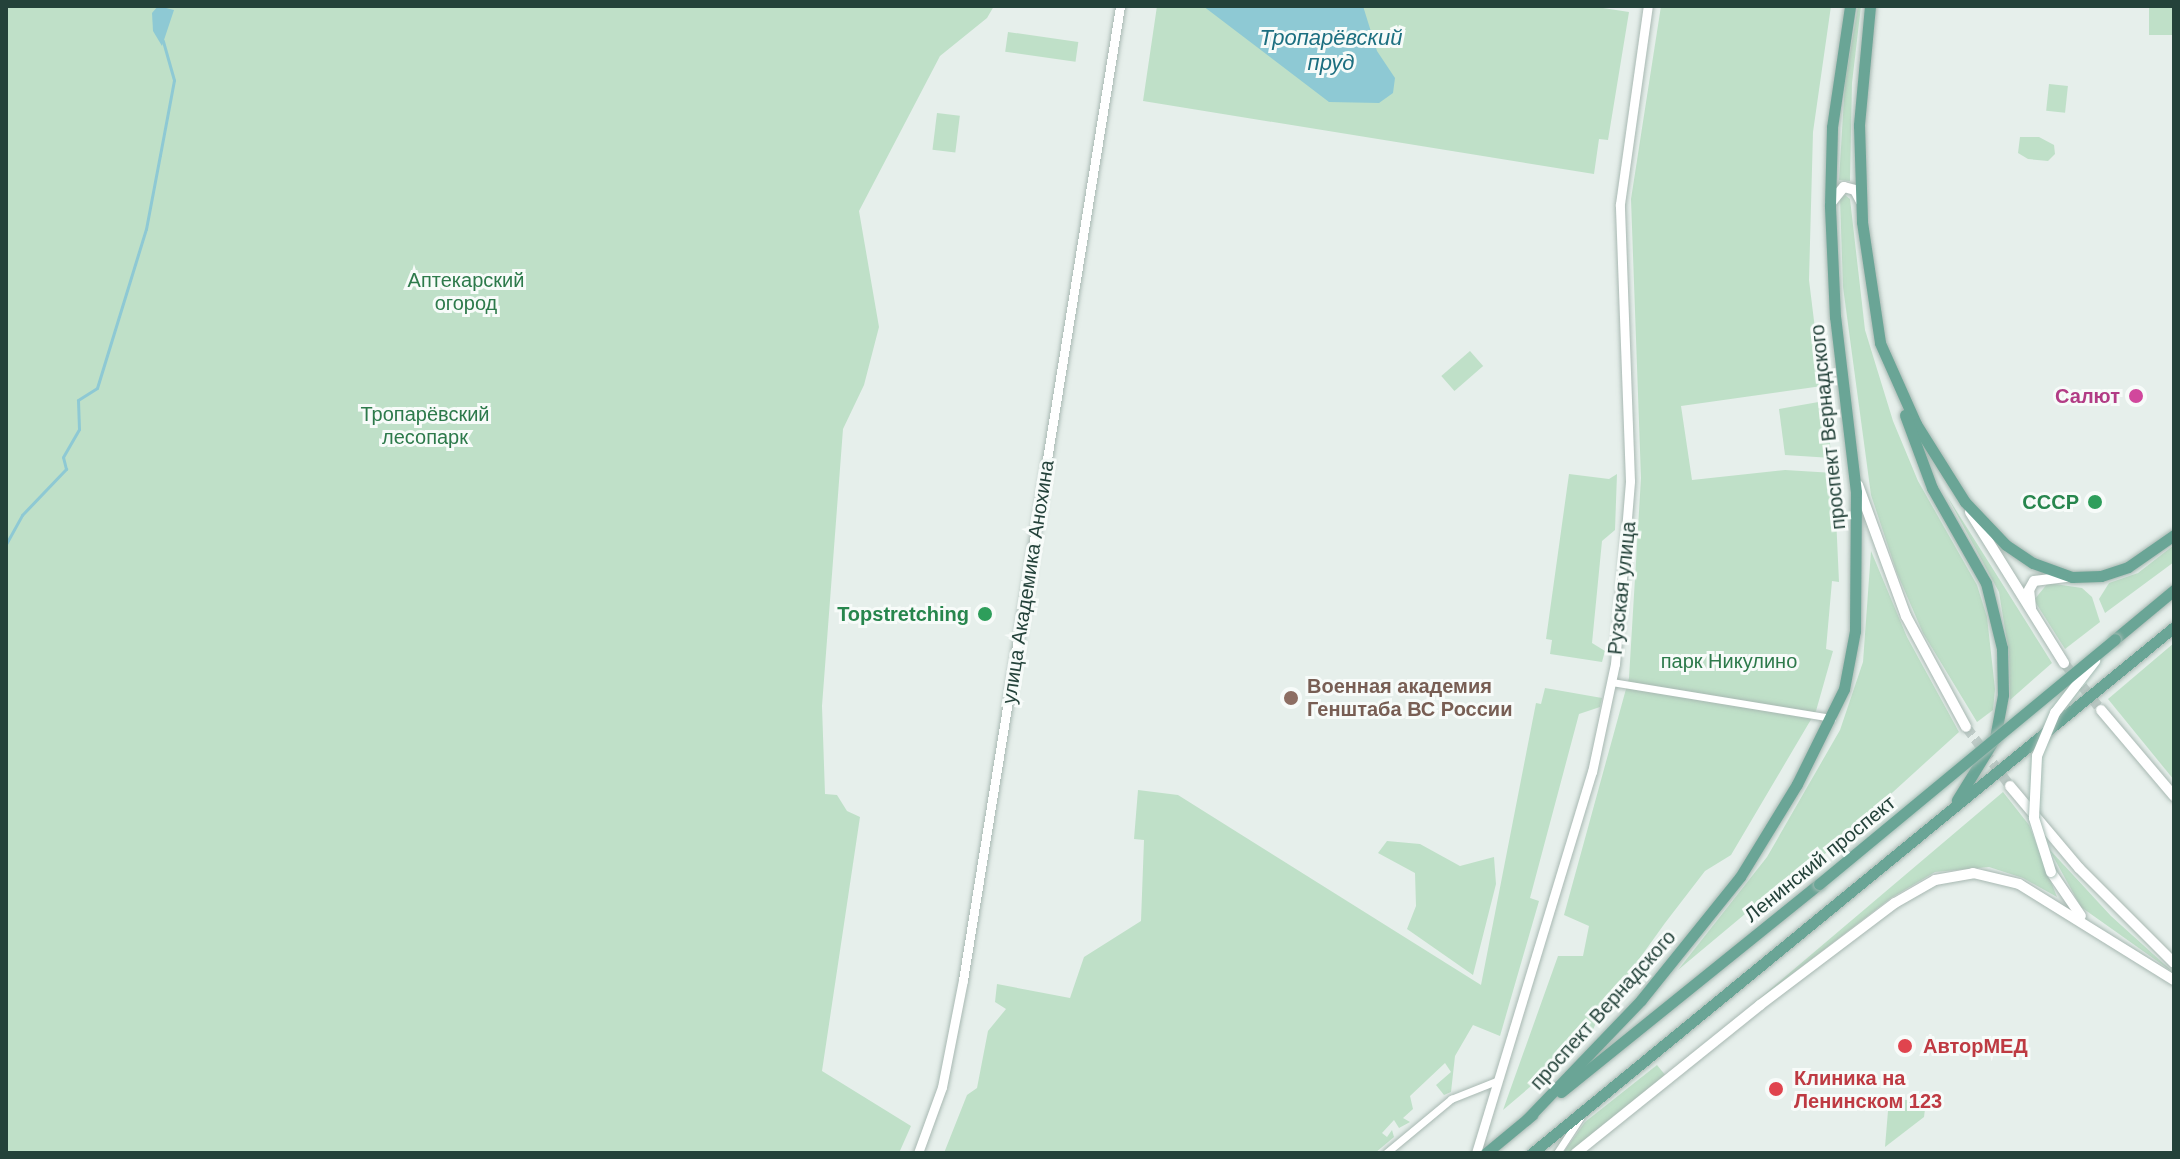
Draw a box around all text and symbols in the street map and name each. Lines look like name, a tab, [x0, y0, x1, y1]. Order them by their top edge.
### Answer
water label: Тропарёвский пруд	[1260, 24, 1402, 76]
park label: Аптекарский огород	[408, 269, 524, 316]
street label: проспект Вернадского	[1805, 323, 1851, 531]
place label: Салют	[2055, 384, 2120, 408]
marker: Салют	[2127, 387, 2145, 405]
park label: Тропарёвский лесопарк	[360, 403, 490, 450]
street label: улица Академика Анохина	[997, 458, 1059, 706]
place label: СССР	[2022, 490, 2079, 514]
marker: СССР	[2086, 493, 2104, 511]
street label: Рузская улица	[1603, 520, 1641, 656]
place label: Topstretching	[837, 602, 969, 626]
marker: Topstretching	[976, 605, 994, 623]
park label: парк Никулино	[1661, 649, 1797, 673]
place label: Военная академия Генштаба ВС России	[1307, 674, 1512, 721]
marker: Военная академия Генштаба ВС России	[1282, 689, 1300, 707]
street label: Ленинский проспект	[1740, 791, 1900, 927]
street label: проспект Вернадского	[1525, 925, 1681, 1095]
place label: АвторМЕД	[1923, 1034, 2028, 1058]
marker: АвторМЕД	[1894, 1035, 1916, 1057]
place label: Клиника на Ленинском 123	[1794, 1066, 1942, 1113]
marker: Клиника на Ленинском 123	[1765, 1078, 1787, 1100]

